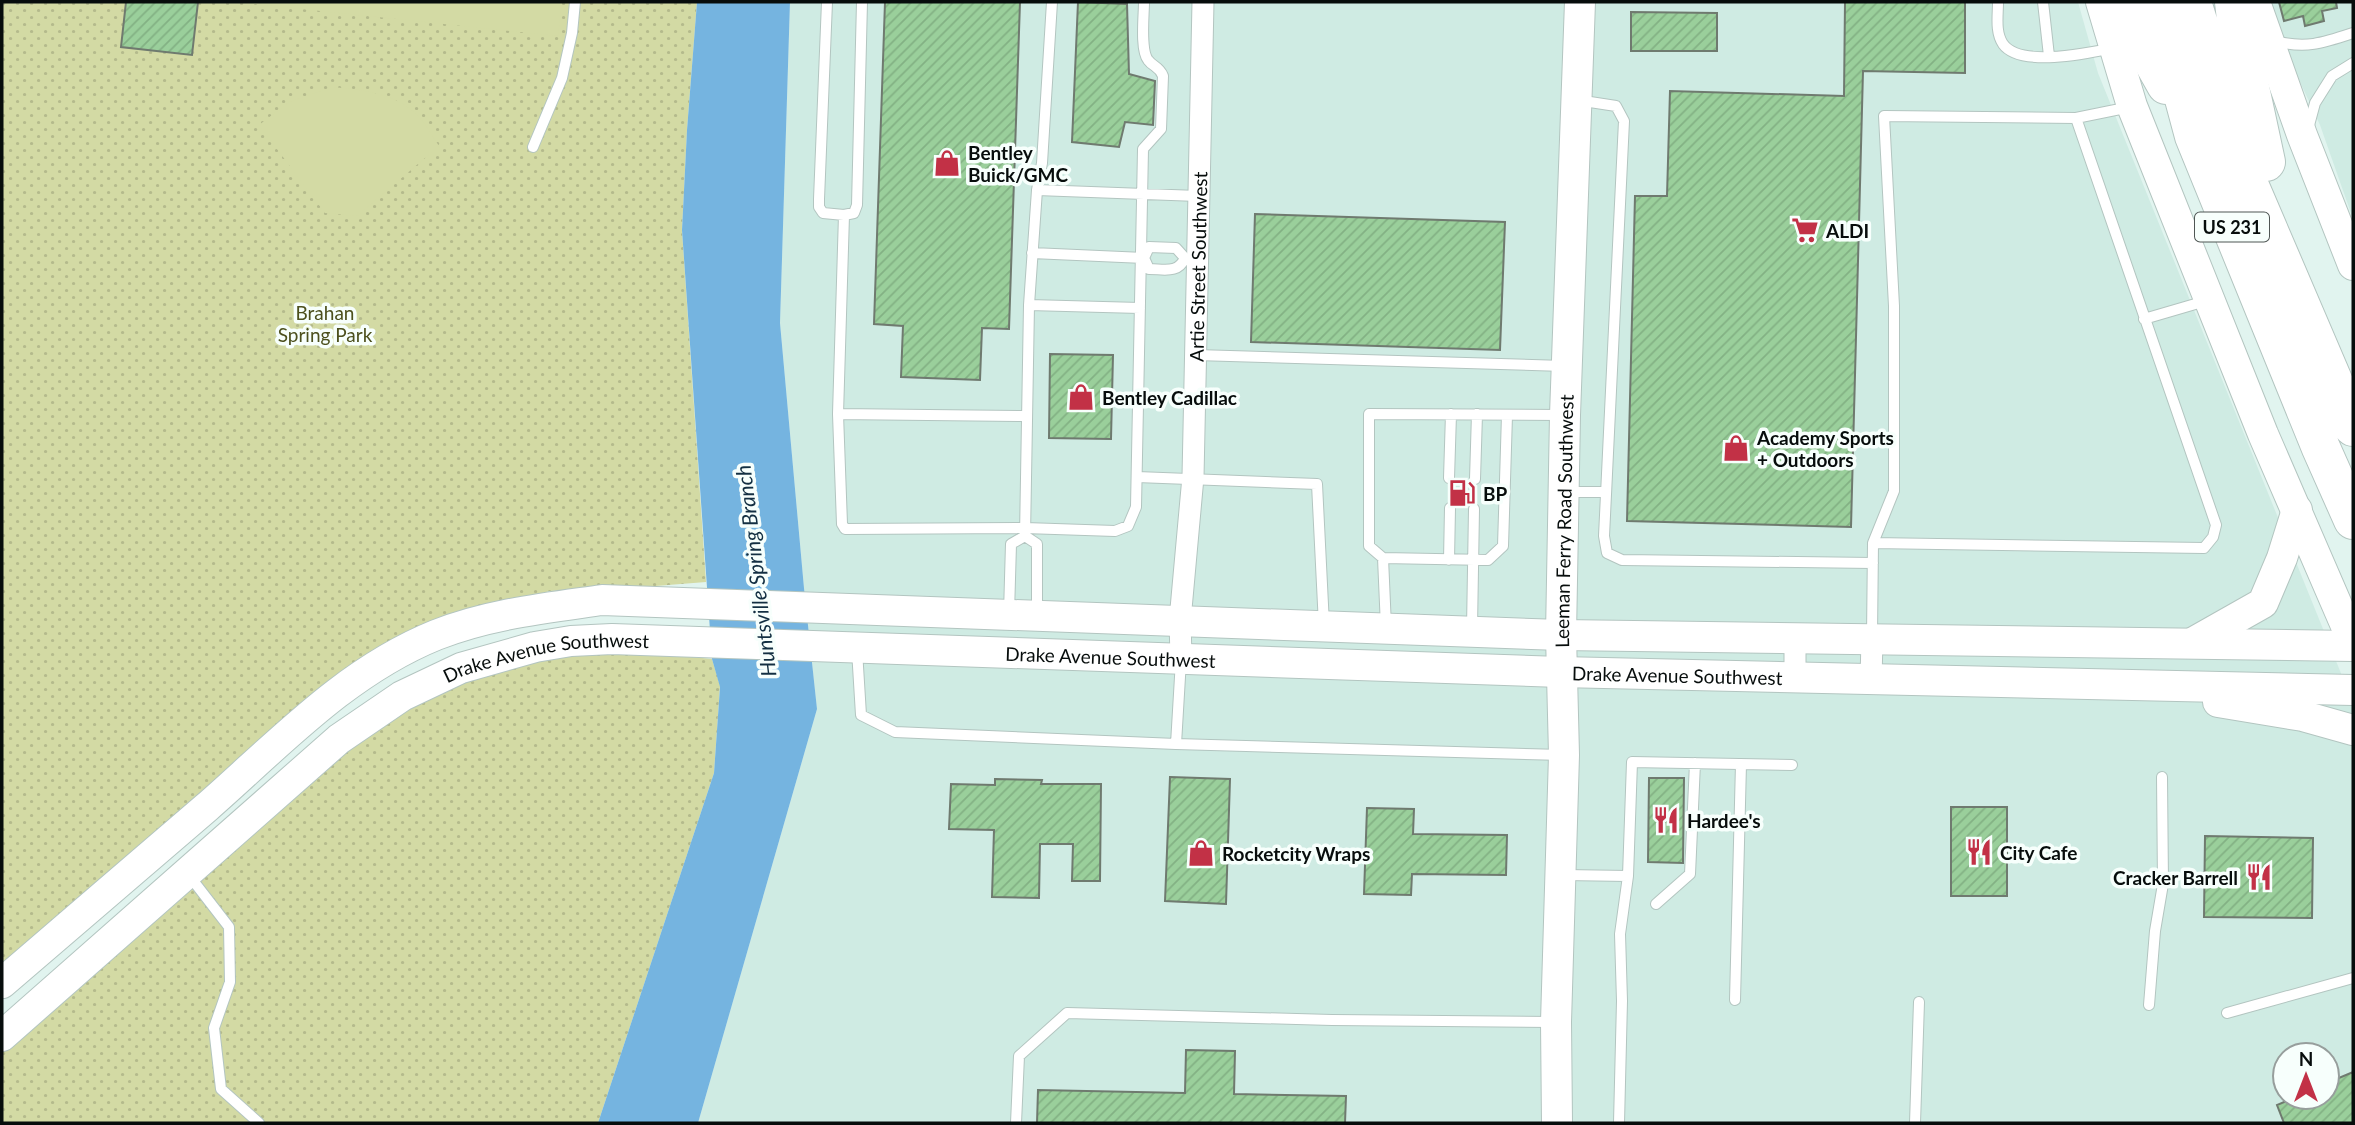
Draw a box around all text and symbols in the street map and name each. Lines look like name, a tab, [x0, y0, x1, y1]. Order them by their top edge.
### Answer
place label: Bentley Buick/GMC	[968, 141, 1069, 186]
shop icon: Bentley Buick/GMC	[932, 148, 962, 178]
street label: Artie Street Southwest	[1184, 171, 1211, 362]
road number: US 231	[2195, 212, 2269, 242]
supermarket icon: ALDI	[1790, 215, 1820, 245]
place label: ALDI	[1825, 219, 1869, 242]
park label: Brahan Spring Park	[278, 301, 373, 346]
shop icon: Bentley Cadillac	[1066, 382, 1096, 412]
place label: Bentley Cadillac	[1102, 386, 1237, 409]
street label: Leeman Ferry Road Southwest	[1549, 394, 1577, 648]
place label: Academy Sports + Outdoors	[1756, 426, 1894, 471]
shop icon: Academy Sports + Outdoors	[1721, 433, 1751, 463]
water label: Huntsville Spring Branch	[730, 464, 780, 678]
fuel station icon: BP	[1447, 478, 1477, 508]
place label: BP	[1483, 482, 1508, 505]
street label: Drake Avenue Southwest	[439, 627, 650, 687]
street label: Drake Avenue Southwest	[1005, 641, 1216, 672]
street label: Drake Avenue Southwest	[1572, 661, 1783, 689]
restaurant icon: Hardee's	[1651, 805, 1681, 835]
place label: Hardee's	[1687, 809, 1761, 832]
restaurant icon: City Cafe	[1964, 837, 1994, 867]
shop icon: Rocketcity Wraps	[1186, 838, 1216, 868]
place label: City Cafe	[2000, 841, 2077, 864]
place label: Rocketcity Wraps	[1222, 842, 1370, 865]
restaurant icon: Cracker Barrell	[2244, 862, 2274, 892]
place label: Cracker Barrell	[2113, 866, 2238, 889]
north arrow	[2271, 1041, 2341, 1111]
text: N	[2299, 1047, 2313, 1070]

